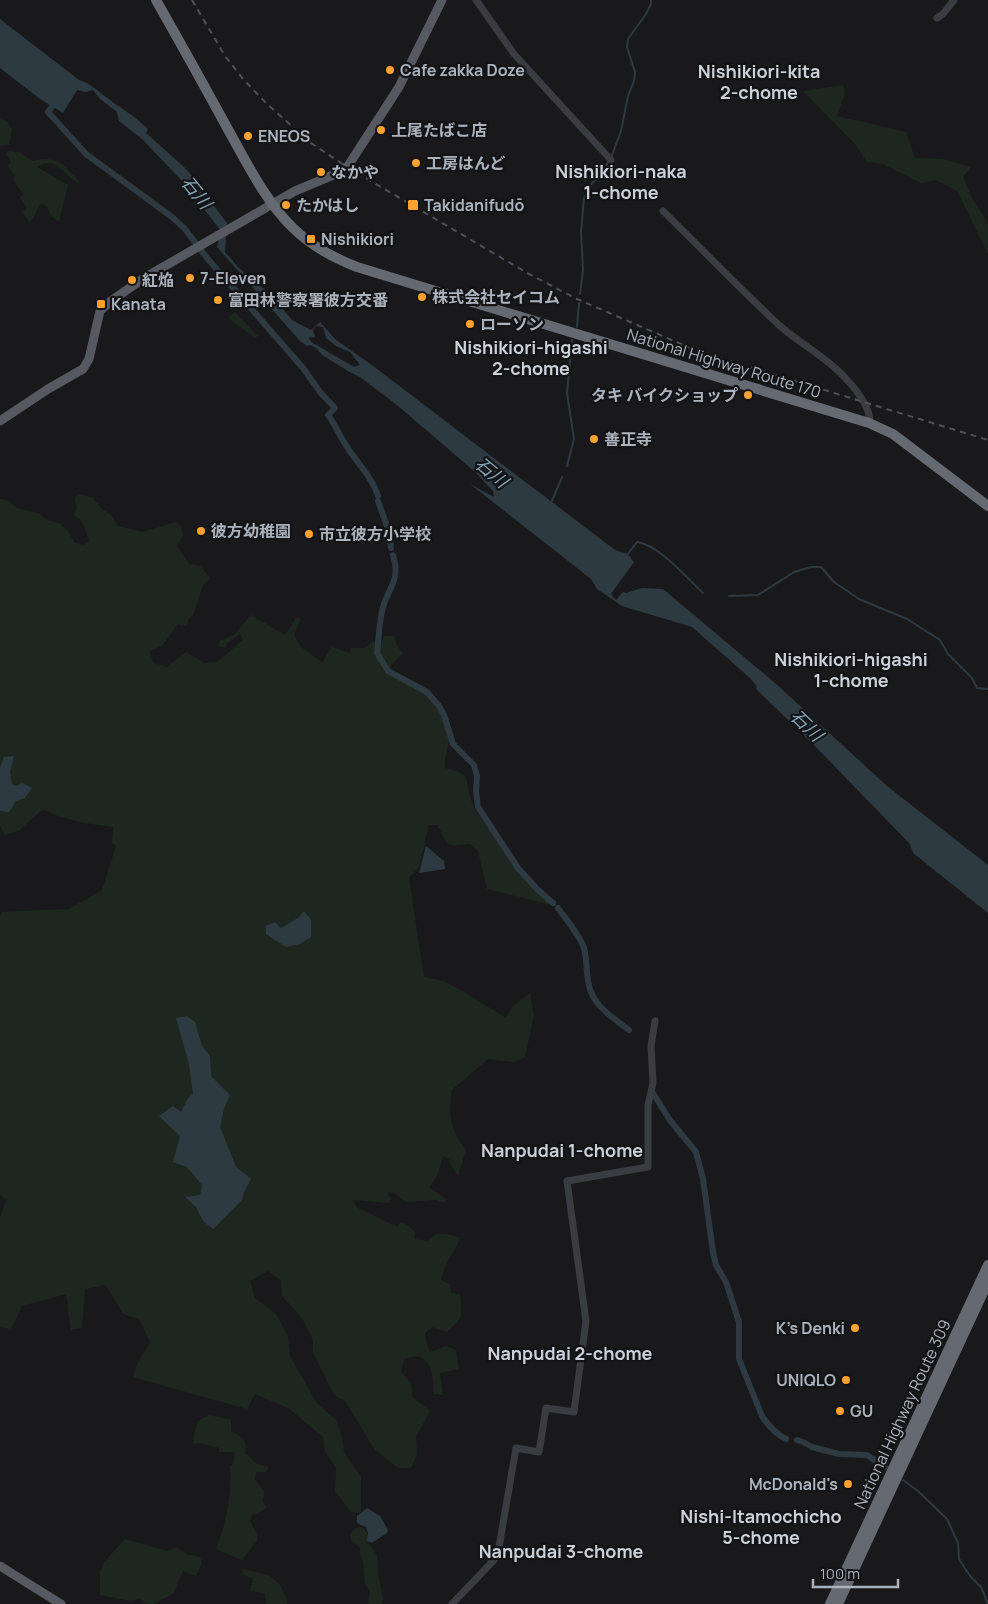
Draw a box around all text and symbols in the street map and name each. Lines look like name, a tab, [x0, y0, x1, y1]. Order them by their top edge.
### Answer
place label: Cafe zakka Doze	[400, 59, 525, 81]
district label: Nishikiori-kita 2-chome	[698, 59, 820, 104]
marker: Cafe zakka Doze	[384, 64, 396, 76]
place label: 上尾たばこ店	[391, 119, 487, 141]
marker: 上尾たばこ店	[375, 124, 387, 136]
place label: ENEOS	[258, 125, 310, 147]
marker: ENEOS	[242, 130, 254, 142]
place label: 工房はんど	[426, 152, 506, 174]
marker: 工房はんど	[410, 157, 422, 169]
district label: Nishikiori-naka 1-chome	[555, 159, 687, 204]
place label: なかや	[331, 161, 379, 183]
marker: なかや	[315, 166, 327, 178]
water label: 石川	[176, 170, 219, 215]
place label: たかはし	[296, 194, 359, 216]
place label: Takidanifudō	[424, 194, 524, 216]
marker: Takidanifudō	[406, 198, 420, 212]
marker: たかはし	[280, 199, 292, 211]
place label: Nishikiori	[321, 228, 394, 250]
marker: Nishikiori	[305, 233, 317, 245]
place label: 7-Eleven	[200, 267, 266, 289]
place label: 紅焔	[142, 269, 174, 291]
marker: 7-Eleven	[184, 272, 196, 284]
marker: 紅焔	[126, 274, 138, 286]
place label: 株式会社セイコム	[432, 286, 560, 308]
place label: 富田林警察署彼方交番	[228, 289, 388, 311]
marker: 株式会社セイコム	[416, 291, 428, 303]
place label: Kanata	[111, 293, 166, 315]
marker: 富田林警察署彼方交番	[212, 294, 224, 306]
marker: Kanata	[95, 298, 107, 310]
place label: ローソン	[480, 313, 544, 335]
marker: ローソン	[464, 318, 476, 330]
street label: National Highway Route 170	[624, 323, 824, 403]
district label: Nishikiori-higashi 2-chome	[454, 335, 608, 380]
place label: タキ バイクショップ	[591, 384, 738, 406]
marker: タキ バイクショップ	[742, 389, 754, 401]
place label: 善正寺	[604, 428, 652, 450]
marker: 善正寺	[588, 433, 600, 445]
water label: 石川	[470, 451, 515, 494]
place label: 彼方幼稚園	[211, 520, 291, 542]
place label: 市立彼方小学校	[319, 523, 431, 545]
marker: 彼方幼稚園	[195, 525, 207, 537]
marker: 市立彼方小学校	[303, 528, 315, 540]
district label: Nishikiori-higashi 1-chome	[774, 647, 928, 692]
water label: 石川	[786, 704, 830, 748]
district label: Nanpudai 1-chome	[481, 1138, 643, 1162]
street label: National Highway Route 309	[848, 1316, 956, 1512]
place label: K's Denki	[776, 1317, 845, 1339]
marker: K's Denki	[849, 1322, 861, 1334]
district label: Nanpudai 2-chome	[488, 1341, 653, 1365]
place label: UNIQLO	[776, 1369, 836, 1391]
marker: UNIQLO	[840, 1374, 852, 1386]
place label: GU	[850, 1400, 873, 1422]
marker: GU	[834, 1405, 846, 1417]
place label: McDonald's	[749, 1473, 838, 1495]
marker: McDonald's	[842, 1478, 854, 1490]
district label: Nishi-Itamochicho 5-chome	[680, 1504, 842, 1549]
district label: Nanpudai 3-chome	[479, 1539, 643, 1563]
scale bar	[813, 1556, 898, 1588]
text: 100 m	[820, 1563, 860, 1584]

